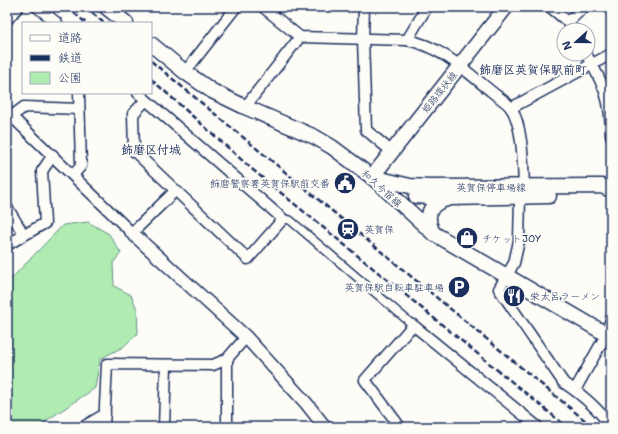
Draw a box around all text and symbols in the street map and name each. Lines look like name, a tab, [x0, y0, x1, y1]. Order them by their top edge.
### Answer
legend	[22, 22, 152, 94]
north arrow	[556, 22, 596, 62]
text: 道路	[58, 30, 82, 46]
text: N	[558, 38, 576, 52]
text: 鉄道	[58, 50, 82, 66]
district label: 飾磨区英賀保駅前町	[479, 62, 587, 78]
street label: 姫路環状線	[419, 69, 460, 116]
text: 公園	[58, 70, 82, 86]
district label: 飾磨区付城	[121, 142, 181, 158]
street label: 和久今宿線	[359, 167, 405, 210]
public building icon: 飾磨警察署英賀保駅前交番	[332, 170, 358, 196]
place label: 飾磨警察署英賀保駅前交番	[210, 177, 330, 190]
street label: 英賀保停車場線	[456, 181, 526, 194]
station icon: 英賀保	[335, 216, 361, 242]
place label: 英賀保	[364, 223, 394, 236]
shop icon: チケットJOY	[454, 225, 480, 251]
place label: チケットJOY	[482, 232, 541, 245]
parking icon: 英賀保駅自転車駐車場	[446, 274, 472, 300]
place label: 英賀保駅自転車駐車場	[344, 281, 444, 294]
restaurant icon: 栄太呂ラーメン	[501, 283, 527, 309]
place label: 栄太呂ラーメン	[530, 290, 600, 303]

